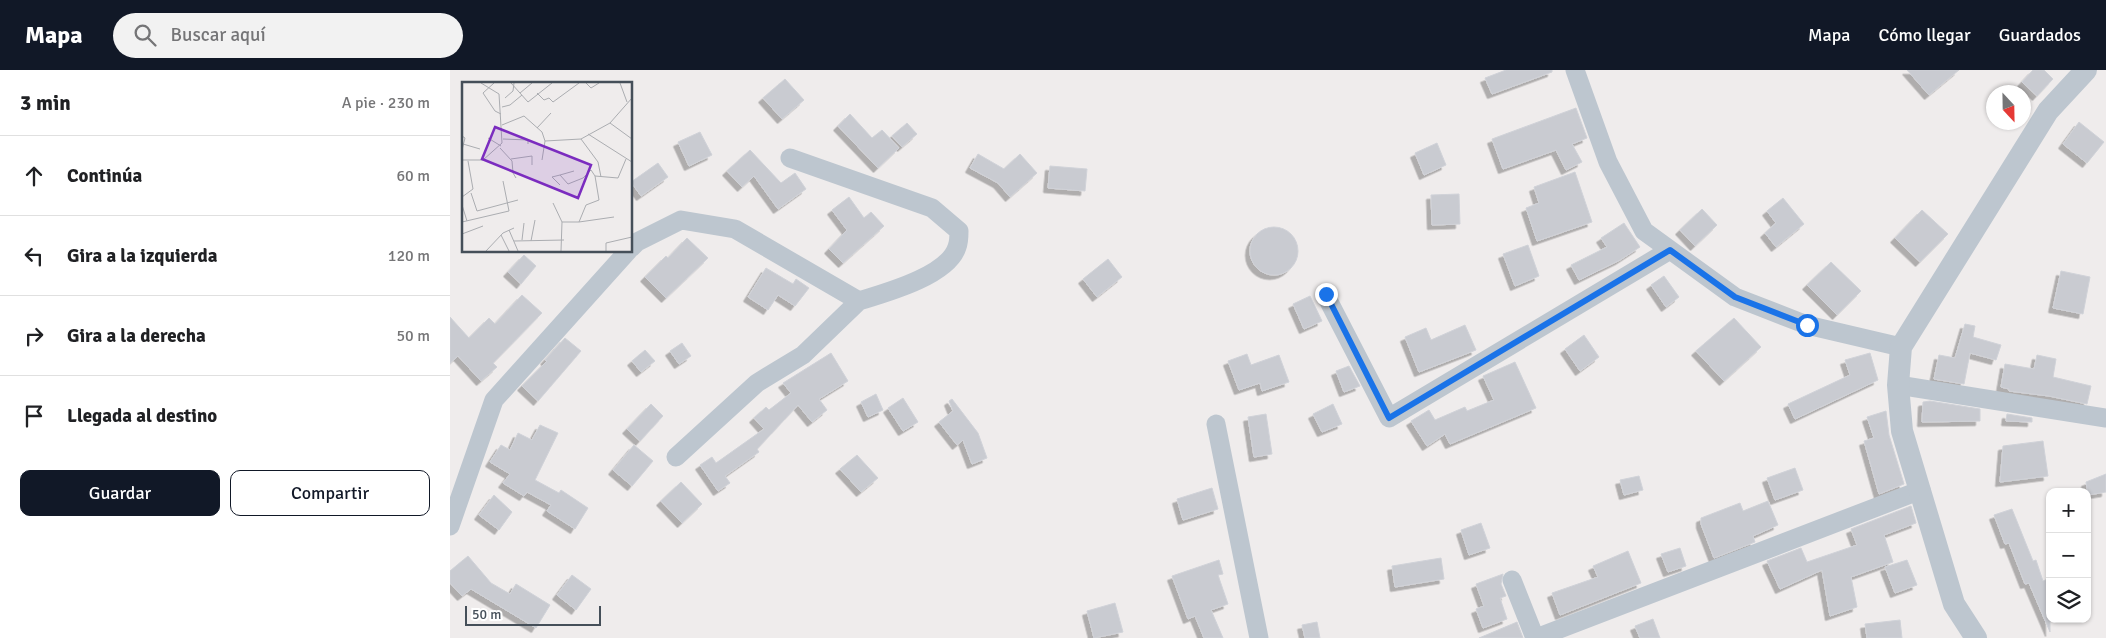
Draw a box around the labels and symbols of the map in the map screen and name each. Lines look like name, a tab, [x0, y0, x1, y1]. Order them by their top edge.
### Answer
inset map	[462, 82, 632, 252]
north arrow	[1986, 85, 2031, 130]
route end	[1315, 283, 1338, 306]
route start	[1796, 314, 1819, 337]
scale bar	[465, 603, 601, 626]

